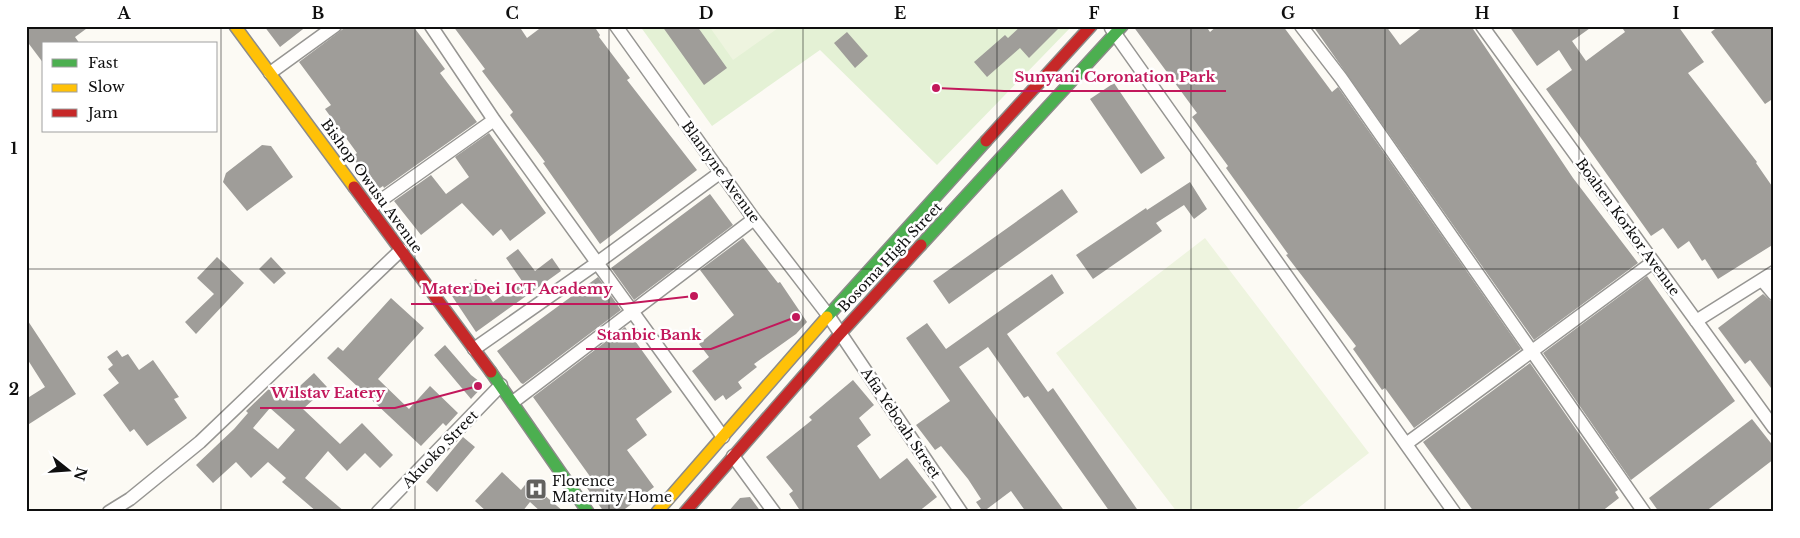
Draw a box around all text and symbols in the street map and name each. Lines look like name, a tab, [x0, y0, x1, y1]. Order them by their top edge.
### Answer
text: A	[117, 3, 132, 23]
text: B	[312, 3, 325, 23]
text: C	[505, 3, 519, 23]
text: D	[699, 3, 713, 23]
text: E	[894, 3, 906, 23]
text: F	[1088, 3, 1100, 23]
text: G	[1281, 3, 1295, 23]
text: H	[1474, 3, 1490, 23]
text: I	[1673, 3, 1680, 23]
legend	[42, 42, 218, 132]
text: Fast	[88, 53, 119, 72]
callout: Sunyani Coronation Park	[1004, 61, 1226, 91]
text: Sunyani Coronation Park	[1014, 67, 1217, 86]
text: Slow	[88, 77, 125, 96]
text: Jam	[86, 103, 118, 122]
street label: Bishop Owusu Avenue	[317, 115, 427, 257]
street label: Blantyne Avenue	[678, 118, 764, 226]
text: 1	[11, 138, 18, 158]
street label: Boahen Korkor Avenue	[1572, 155, 1684, 299]
street label: Bosoma High Street	[834, 198, 946, 316]
callout: Mater Dei ICT Academy	[411, 274, 623, 304]
text: Mater Dei ICT Academy	[421, 279, 613, 298]
callout: Stanbic Bank	[586, 319, 711, 349]
text: Stanbic Bank	[597, 325, 702, 344]
street label: Afia Yeboah Street	[857, 363, 945, 482]
callout: Wilstav Eatery	[260, 378, 395, 408]
text: 2	[9, 379, 19, 399]
text: Wilstav Eatery	[270, 383, 386, 402]
street label: Akuoko Street	[398, 406, 482, 492]
north arrow	[42, 446, 92, 496]
text: N	[70, 465, 91, 483]
place label: Florence Maternity Home	[552, 472, 672, 506]
hospital icon: Florence Maternity Home	[524, 477, 548, 501]

